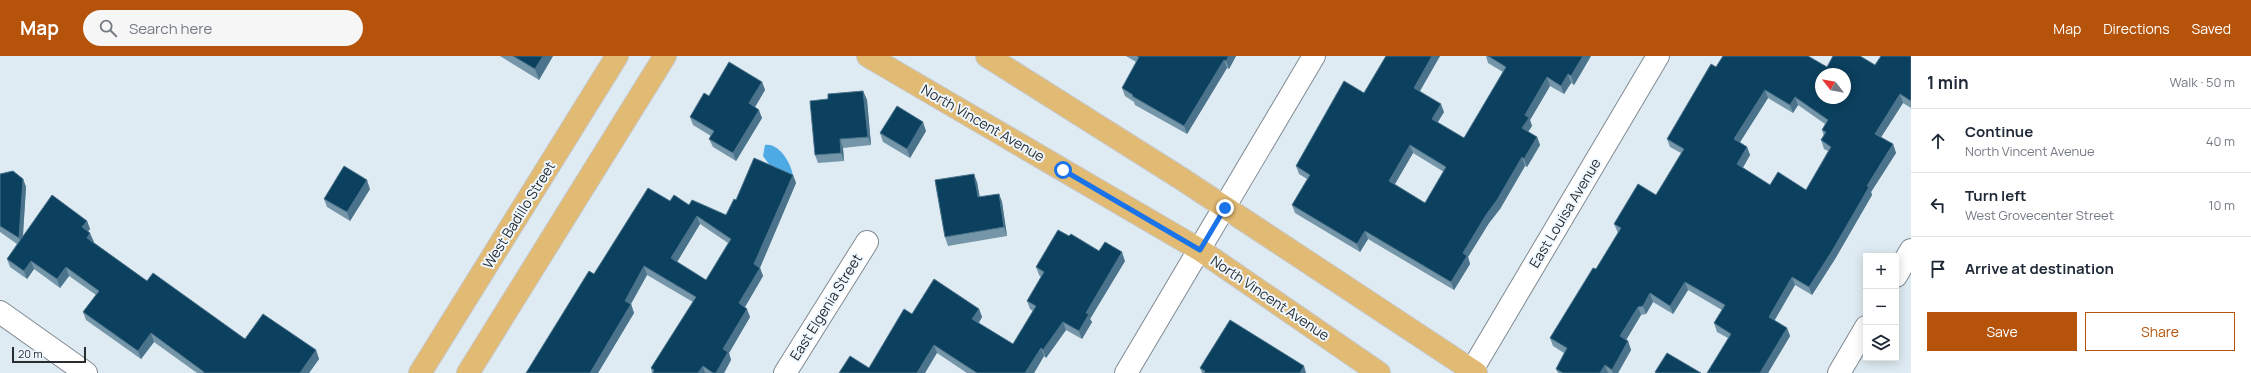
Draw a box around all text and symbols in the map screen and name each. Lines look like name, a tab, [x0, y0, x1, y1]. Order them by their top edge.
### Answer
search box	[83, 10, 363, 46]
text: Map	[20, 15, 59, 41]
icon: search	[97, 17, 119, 39]
text: Search here	[129, 18, 212, 39]
text: Map	[2053, 19, 2081, 38]
text: Directions	[2103, 19, 2170, 38]
text: Saved	[2192, 19, 2231, 38]
north arrow	[1815, 68, 1851, 104]
text: 1 min	[1927, 71, 1969, 94]
text: Walk · 50 m	[2170, 73, 2235, 91]
street label: North Vincent Avenue	[918, 79, 1048, 166]
text: Continue	[1965, 121, 2033, 142]
icon: ahead	[1927, 130, 1949, 152]
text: 40 m	[2206, 132, 2235, 150]
text: North Vincent Avenue	[1965, 142, 2095, 160]
street label: East Louisa Avenue	[1524, 155, 1605, 271]
street label: West Badillo Street	[478, 157, 559, 272]
route start	[1054, 161, 1072, 179]
text: Turn left	[1965, 185, 2027, 206]
icon: left	[1927, 194, 1949, 216]
text: 10 m	[2208, 196, 2235, 214]
route end	[1216, 199, 1234, 217]
text: West Grovecenter Street	[1965, 206, 2114, 224]
street label: East Elgenia Street	[785, 250, 866, 364]
street label: North Vincent Avenue	[1207, 251, 1333, 344]
map controls	[1863, 253, 1899, 361]
button: +	[1863, 253, 1899, 289]
icon: arrive	[1927, 258, 1949, 280]
text: Arrive at destination	[1965, 258, 2114, 279]
button: −	[1863, 289, 1899, 325]
button: Save	[1927, 312, 2077, 351]
button: Share	[2085, 312, 2235, 351]
button: layers	[1863, 325, 1899, 361]
scale bar	[12, 345, 86, 364]
text: 20 m	[18, 346, 43, 361]

